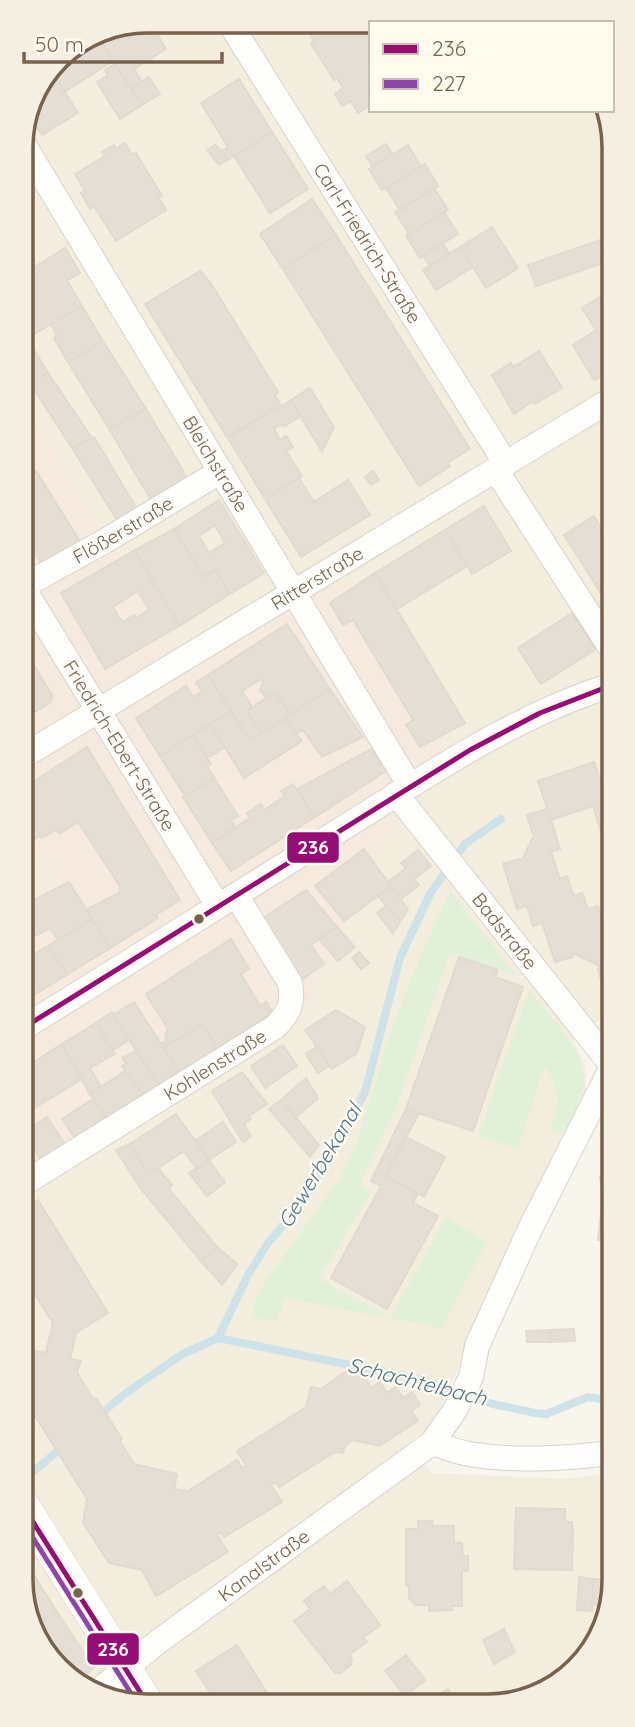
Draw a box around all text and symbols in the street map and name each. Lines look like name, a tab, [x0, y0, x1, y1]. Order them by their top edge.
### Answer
scale bar	[24, 21, 222, 65]
legend	[369, 21, 614, 112]
text: 50 m	[35, 31, 84, 57]
text: 236	[432, 35, 466, 61]
text: 227	[432, 70, 466, 96]
street label: Carl-Friedrich-Straße	[308, 158, 427, 328]
street label: Bleichstraße	[178, 411, 254, 516]
street label: Flößerstraße	[68, 491, 177, 569]
street label: Ritterstraße	[266, 541, 368, 615]
street label: Friedrich-Ebert-Straße	[58, 656, 181, 835]
line badge: 236	[286, 831, 340, 864]
text: 236	[297, 835, 329, 859]
street label: Badstraße	[467, 888, 543, 974]
unlabelled marker	[192, 912, 206, 926]
street label: Kohlenstraße	[159, 1023, 271, 1106]
water label: Gewerbekanal	[272, 1097, 368, 1232]
water label: Schachtelbach	[345, 1351, 490, 1411]
street label: Kanalstraße	[213, 1524, 314, 1606]
unlabelled marker	[71, 1586, 85, 1600]
line badge: 236	[86, 1632, 140, 1666]
text: 236	[97, 1637, 129, 1661]

